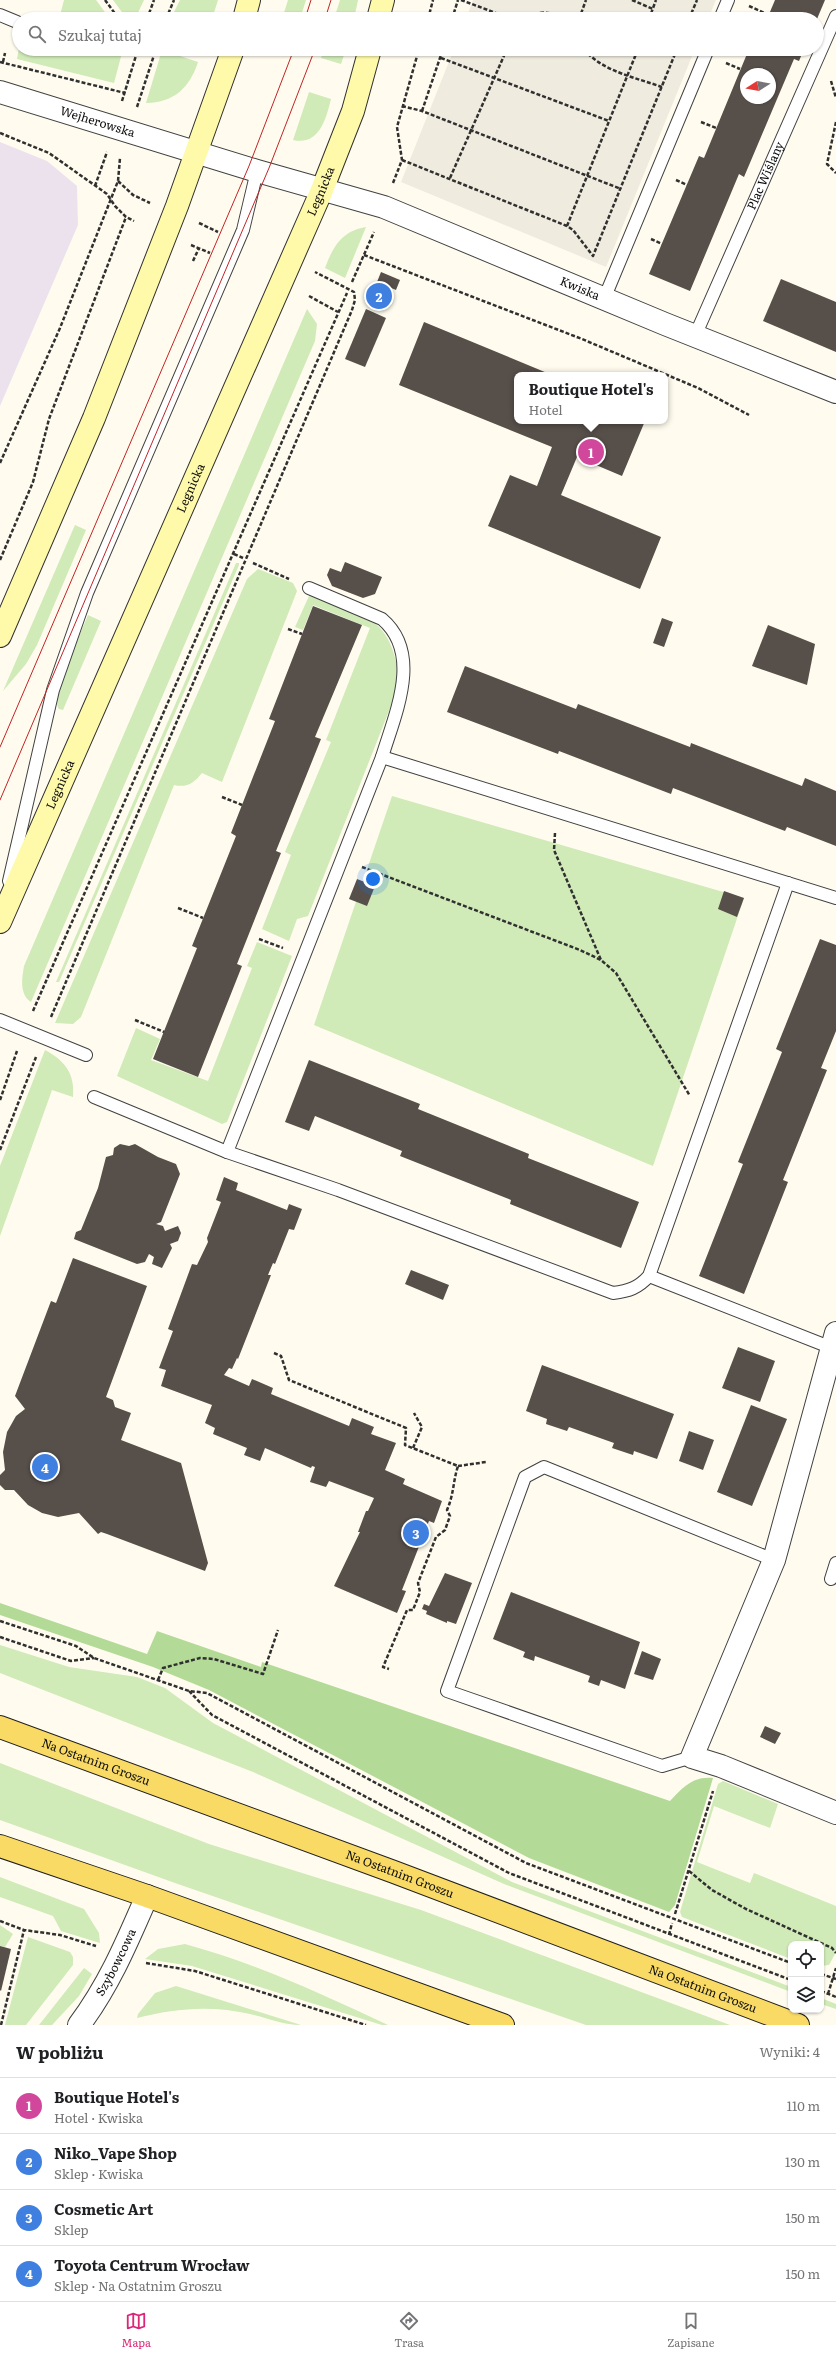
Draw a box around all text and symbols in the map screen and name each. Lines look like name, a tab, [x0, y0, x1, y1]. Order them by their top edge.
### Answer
search box	[12, 12, 824, 56]
icon: search	[26, 23, 48, 45]
text: Szukaj tutaj	[58, 23, 142, 46]
north arrow	[740, 68, 776, 104]
street label: Wejherowska	[58, 101, 138, 141]
street label: Plac Wiślany	[742, 138, 788, 212]
street label: Legnicka	[302, 163, 339, 219]
street label: Kwiska	[557, 271, 603, 304]
pin: 2	[366, 281, 392, 311]
popup	[514, 372, 668, 424]
text: Boutique Hotel's	[528, 377, 654, 400]
text: Hotel	[528, 400, 563, 419]
pin: 1	[578, 437, 604, 467]
street label: Legnicka	[171, 460, 209, 515]
street label: Legnicka	[41, 756, 78, 812]
your location	[363, 869, 383, 889]
pin: 4	[32, 1452, 58, 1482]
pin: 3	[403, 1518, 429, 1548]
street label: Na Ostatnim Groszu	[39, 1733, 153, 1790]
street label: Na Ostatnim Groszu	[343, 1845, 457, 1902]
street label: Szybowcowa	[91, 1925, 140, 1999]
map controls	[788, 1941, 824, 2013]
button: locate	[788, 1941, 824, 1977]
street label: Na Ostatnim Groszu	[646, 1959, 760, 2017]
button: layers	[788, 1977, 824, 2013]
text: W pobliżu	[16, 2039, 104, 2064]
text: Wyniki: 4	[760, 2042, 820, 2061]
text: Boutique Hotel's	[54, 2085, 179, 2108]
text: 1	[26, 2096, 32, 2115]
text: 110 m	[787, 2096, 820, 2115]
text: Hotel · Kwiska	[54, 2108, 143, 2127]
text: Niko_Vape Shop	[54, 2141, 177, 2164]
text: 2	[26, 2152, 32, 2171]
text: 130 m	[785, 2152, 820, 2171]
text: Sklep · Kwiska	[54, 2164, 143, 2183]
text: Cosmetic Art	[54, 2197, 153, 2220]
text: 3	[25, 2208, 33, 2227]
text: 150 m	[785, 2208, 820, 2227]
text: Sklep	[54, 2220, 89, 2239]
text: Toyota Centrum Wrocław	[54, 2253, 250, 2276]
text: 4	[25, 2264, 33, 2283]
text: 150 m	[785, 2264, 820, 2283]
text: Sklep · Na Ostatnim Groszu	[54, 2276, 222, 2295]
tab: Mapa	[122, 2310, 151, 2350]
tab: Trasa	[394, 2310, 424, 2350]
tab: Zapisane	[667, 2310, 714, 2350]

